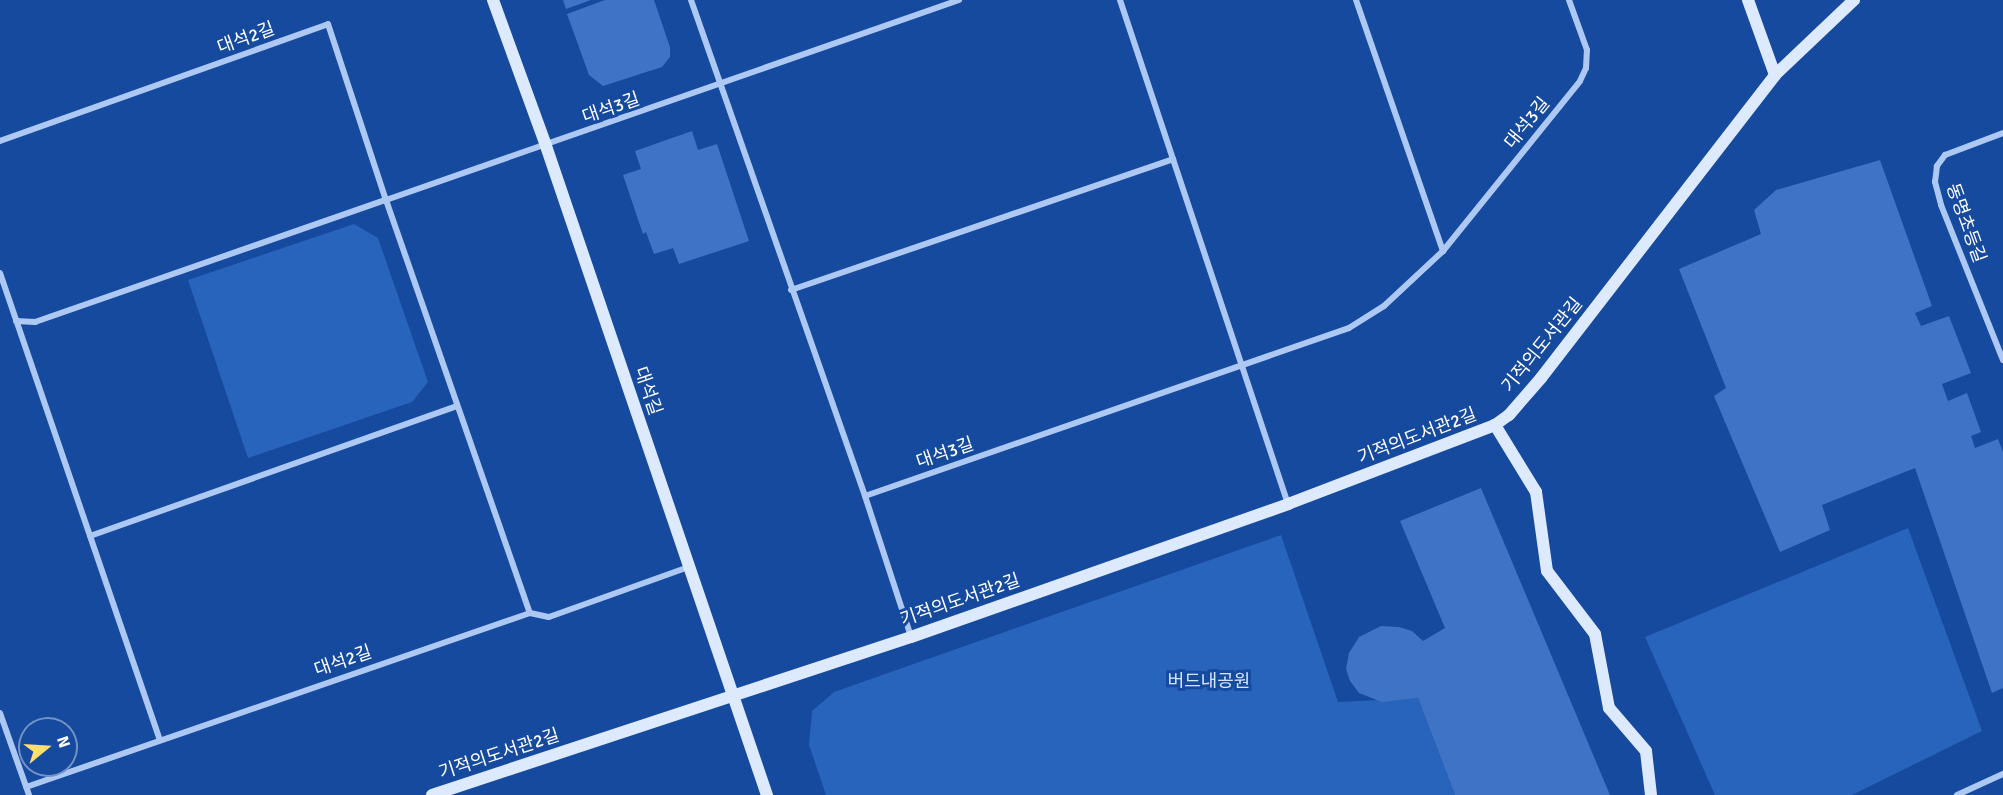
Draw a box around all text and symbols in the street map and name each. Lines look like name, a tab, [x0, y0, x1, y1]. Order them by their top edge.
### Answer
street label: 대석2길	[214, 18, 278, 58]
street label: 대석3길	[579, 88, 643, 128]
street label: 대석3길	[1500, 93, 1554, 153]
street label: 동명초등길	[1942, 180, 1990, 266]
street label: 기적의도서관길	[1497, 293, 1587, 397]
street label: 대석길	[630, 364, 666, 418]
street label: 기적의도서관2길	[1354, 403, 1480, 469]
street label: 대석3길	[913, 433, 977, 473]
street label: 기적의도서관2길	[897, 569, 1023, 631]
street label: 대석2길	[311, 641, 375, 681]
park label: 버드내공원	[1168, 670, 1250, 692]
north arrow	[18, 717, 78, 777]
street label: 기적의도서관2길	[436, 724, 562, 784]
text: N	[52, 734, 74, 750]

